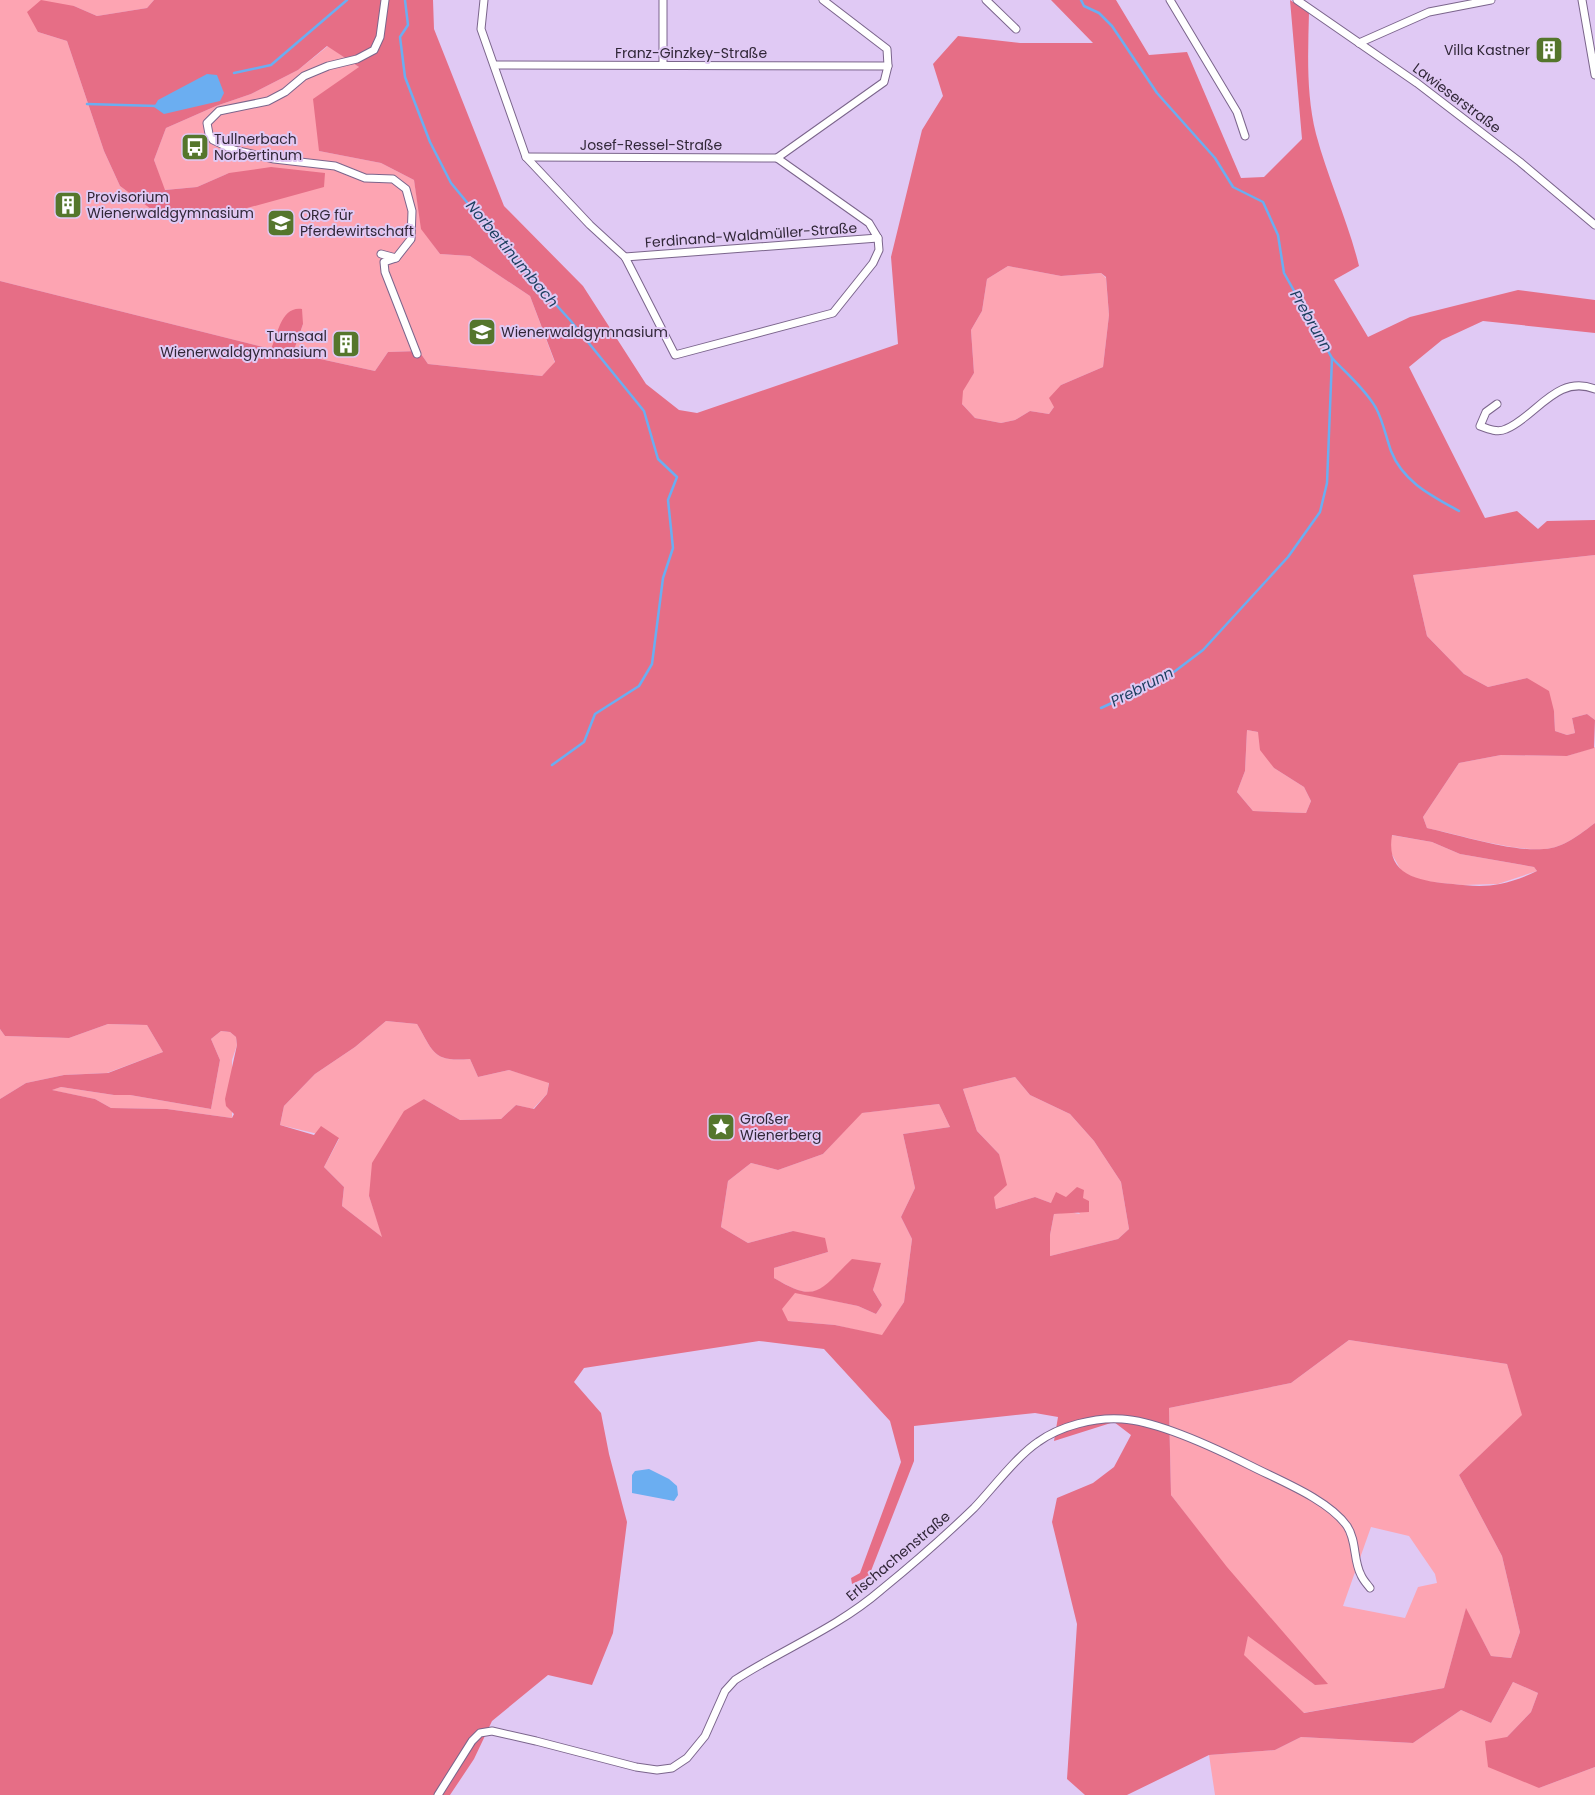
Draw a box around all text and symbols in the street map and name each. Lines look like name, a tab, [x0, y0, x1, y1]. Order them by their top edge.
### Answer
building icon: Villa Kastner	[1534, 35, 1564, 65]
place label: Villa Kastner	[1444, 40, 1530, 60]
street label: Franz-Ginzkey-Straße	[615, 43, 767, 63]
street label: Lawieserstraße	[1409, 58, 1505, 138]
place label: Tullnerbach Norbertinum	[214, 129, 302, 165]
bus stop icon: Tullnerbach Norbertinum	[180, 132, 210, 162]
street label: Josef-Ressel-Straße	[580, 135, 723, 155]
place label: Provisorium Wienerwaldgymnasium	[87, 187, 254, 223]
building icon: Provisorium Wienerwaldgymnasium	[53, 190, 83, 220]
water label: Norbertinumbach	[461, 196, 563, 312]
place label: ORG für Pferdewirtschaft	[300, 205, 414, 241]
school or university icon: ORG für Pferdewirtschaft	[266, 208, 296, 238]
street label: Ferdinand-Waldmüller-Straße	[644, 218, 858, 252]
water label: Prebrunn	[1285, 286, 1338, 355]
school or university icon: Wienerwaldgymnasium	[467, 317, 497, 347]
place label: Wienerwaldgymnasium	[501, 322, 668, 342]
place label: Turnsaal Wienerwaldgymnasium	[160, 326, 327, 362]
building icon: Turnsaal Wienerwaldgymnasium	[331, 329, 361, 359]
water label: Prebrunn	[1107, 662, 1177, 711]
place label: Großer Wienerberg	[740, 1109, 821, 1145]
place icon: Großer Wienerberg	[706, 1112, 736, 1142]
street label: Erlschachenstraße	[842, 1506, 955, 1606]

